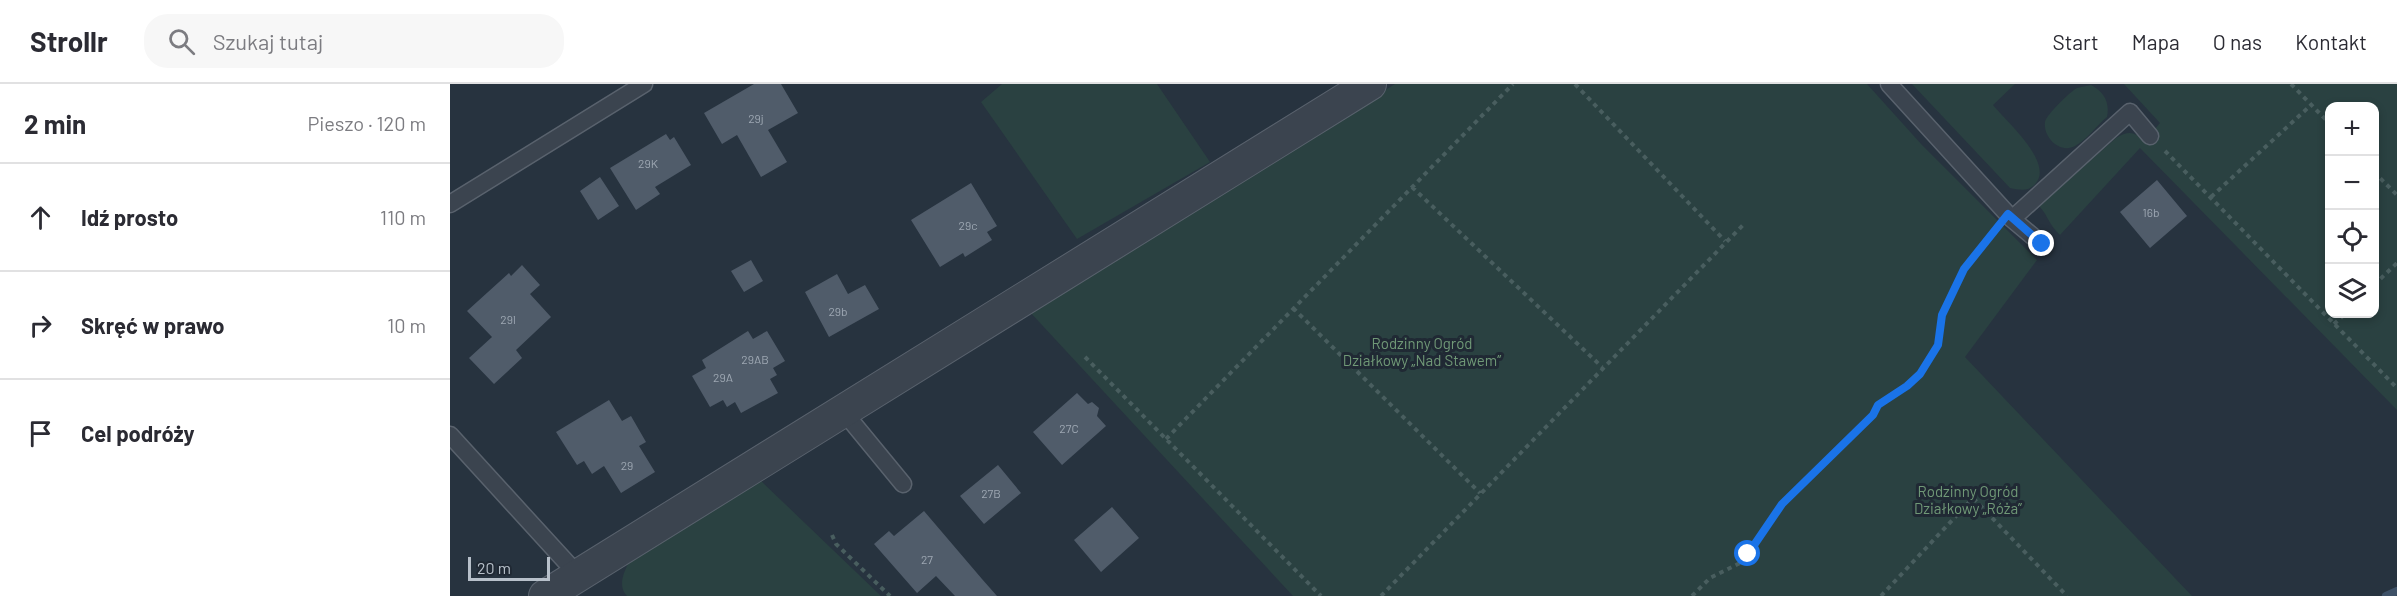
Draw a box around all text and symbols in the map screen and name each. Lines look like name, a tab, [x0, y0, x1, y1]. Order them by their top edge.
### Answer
search box	[144, 14, 564, 68]
text: Strollr	[30, 24, 108, 58]
icon: search	[165, 25, 198, 58]
text: Szukaj tutaj	[213, 28, 323, 54]
text: Start	[2052, 29, 2099, 54]
text: Mapa	[2132, 29, 2180, 54]
text: O nas	[2213, 29, 2262, 54]
text: Kontakt	[2295, 29, 2367, 54]
map controls	[2325, 102, 2379, 318]
button: +	[2325, 102, 2379, 156]
text: 2 min	[24, 108, 86, 139]
text: Pieszo · 120 m	[307, 111, 426, 135]
house number: 29j	[748, 111, 764, 125]
house number: 29K	[638, 156, 659, 170]
button: −	[2325, 156, 2379, 210]
icon: ahead	[24, 201, 57, 234]
text: Idź prosto	[81, 204, 178, 230]
text: 110 m	[380, 205, 426, 229]
house number: 16b	[2143, 205, 2159, 219]
button: locate	[2325, 210, 2379, 264]
house number: 29c	[959, 218, 977, 232]
route end	[2028, 230, 2054, 256]
button: layers	[2325, 264, 2379, 318]
house number: 29b	[828, 304, 848, 318]
icon: right	[24, 309, 57, 342]
text: Skręć w prawo	[81, 312, 225, 338]
house number: 29l	[500, 312, 516, 326]
text: 10 m	[387, 313, 426, 337]
park label: Rodzinny Ogród Działkowy „Nad Stawem”	[1343, 334, 1501, 369]
house number: 29AB	[741, 352, 769, 366]
house number: 29A	[713, 370, 733, 384]
icon: arrive	[24, 417, 57, 450]
text: Cel podróży	[81, 420, 195, 446]
house number: 27C	[1059, 421, 1079, 435]
house number: 29	[621, 458, 633, 472]
park label: Rodzinny Ogród Działkowy „Róża”	[1914, 482, 2022, 517]
house number: 27B	[981, 486, 1001, 500]
route start	[1734, 540, 1760, 566]
house number: 27	[921, 552, 933, 566]
scale bar	[468, 554, 550, 582]
text: 20 m	[477, 558, 511, 577]

